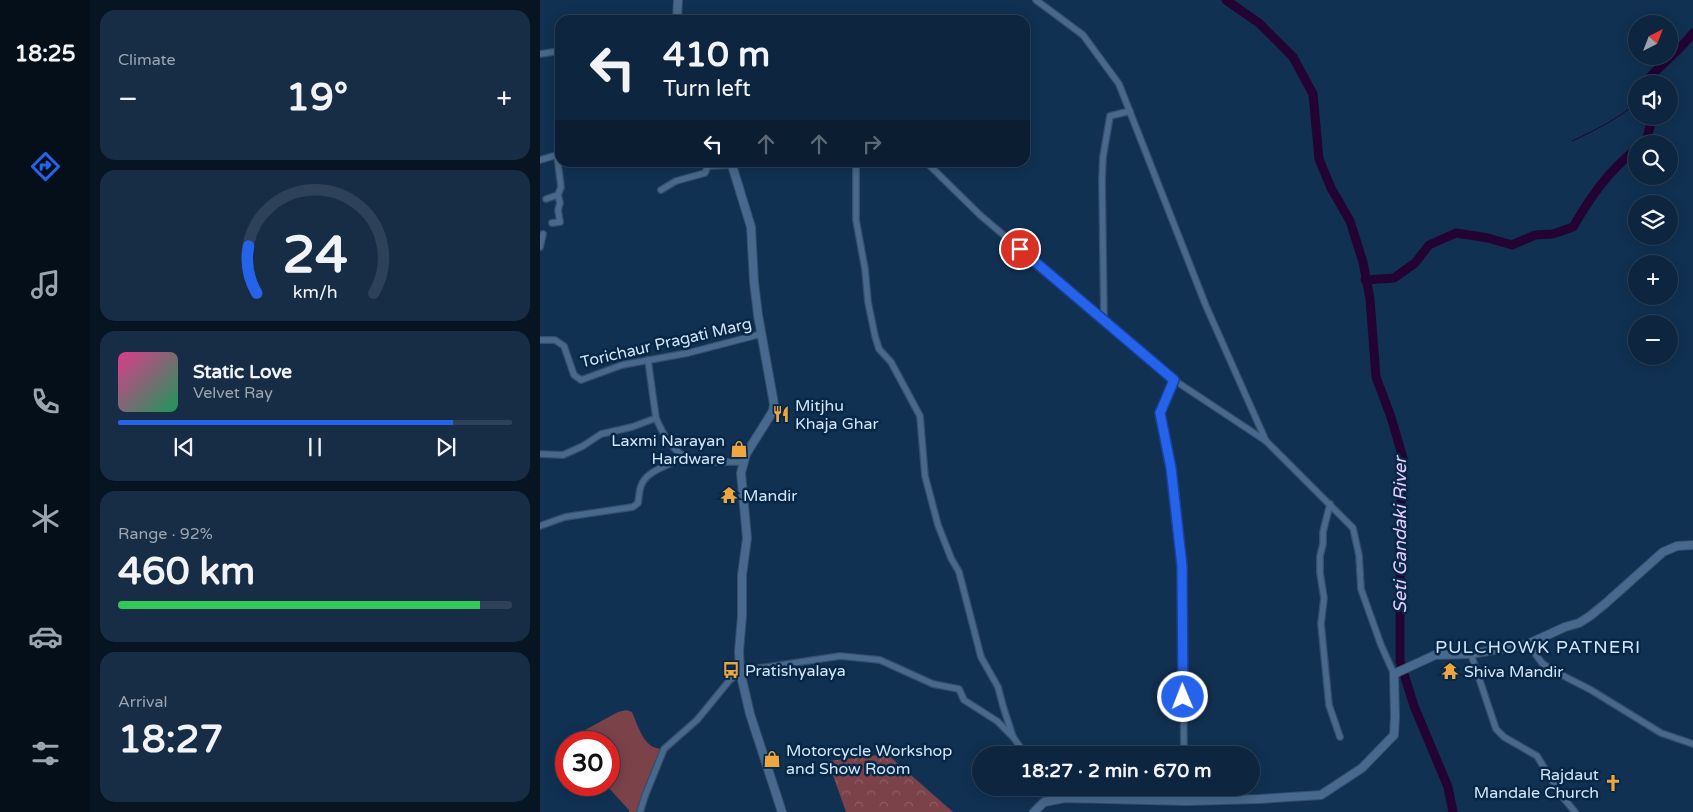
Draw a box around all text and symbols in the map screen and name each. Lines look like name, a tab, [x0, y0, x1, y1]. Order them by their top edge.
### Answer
north arrow	[1628, 15, 1678, 65]
map controls	[1628, 15, 1678, 365]
text: 410 m	[663, 34, 770, 76]
icon: left	[580, 35, 645, 100]
text: 18:25	[15, 41, 75, 67]
text: Climate	[118, 50, 176, 70]
text: 19°	[286, 75, 348, 121]
button: sound	[1628, 75, 1678, 125]
text: Turn left	[663, 76, 751, 102]
text: −	[118, 82, 138, 116]
text: +	[496, 82, 512, 116]
icon: left	[699, 130, 727, 158]
icon: ahead	[752, 130, 780, 158]
icon: ahead	[805, 130, 833, 158]
icon: right	[858, 130, 886, 158]
button: search	[1628, 135, 1678, 185]
icon: directions	[28, 149, 63, 184]
button: layers	[1628, 195, 1678, 245]
text: 24	[282, 224, 348, 287]
pin	[999, 228, 1041, 270]
icon: arrive	[1006, 235, 1034, 263]
button: +	[1628, 255, 1678, 305]
icon: music	[28, 267, 63, 302]
text: km/h	[293, 282, 337, 303]
street label: Torichaur Pragati Marg	[579, 314, 754, 372]
button: −	[1628, 315, 1678, 365]
text: Static Love	[193, 361, 292, 383]
text: Velvet Ray	[193, 383, 273, 403]
icon: phone	[28, 384, 63, 419]
place label: Mitjhu Khaja Ghar	[795, 396, 880, 434]
restaurant icon: Mitjhu Khaja Ghar	[771, 404, 791, 424]
place label: Laxmi Narayan Hardware	[611, 431, 725, 469]
icon: previous	[170, 433, 198, 461]
icon: pause	[301, 433, 329, 461]
icon: next	[432, 433, 460, 461]
shop icon: Laxmi Narayan Hardware	[729, 439, 749, 459]
water label: Seti Gandaki River	[1389, 455, 1411, 613]
temple icon: Mandir	[719, 485, 739, 505]
place label: Mandir	[743, 486, 798, 506]
icon: climate	[28, 501, 63, 536]
text: Range · 92%	[118, 524, 213, 544]
text: 460 km	[118, 549, 255, 595]
icon: car	[28, 619, 63, 654]
district label: PULCHOWK PATNERI	[1435, 636, 1641, 658]
bus stop icon: Pratishyalaya	[721, 660, 741, 680]
place label: Pratishyalaya	[745, 661, 846, 681]
temple icon: Shiva Mandir	[1440, 661, 1460, 681]
place label: Shiva Mandir	[1464, 662, 1564, 682]
position arrow	[1156, 670, 1208, 722]
text: Arrival	[118, 692, 167, 712]
text: 18:27	[118, 717, 223, 763]
speed limit sign: 30	[555, 731, 620, 796]
icon: filters	[28, 736, 63, 771]
place label: Motorcycle Workshop and Show Room	[786, 741, 952, 779]
shop icon: Motorcycle Workshop and Show Room	[762, 749, 782, 769]
text: 18:27 · 2 min · 670 m	[1020, 760, 1212, 782]
place label: Rajdaut Mandale Church	[1474, 765, 1599, 803]
church icon: Rajdaut Mandale Church	[1603, 773, 1623, 793]

